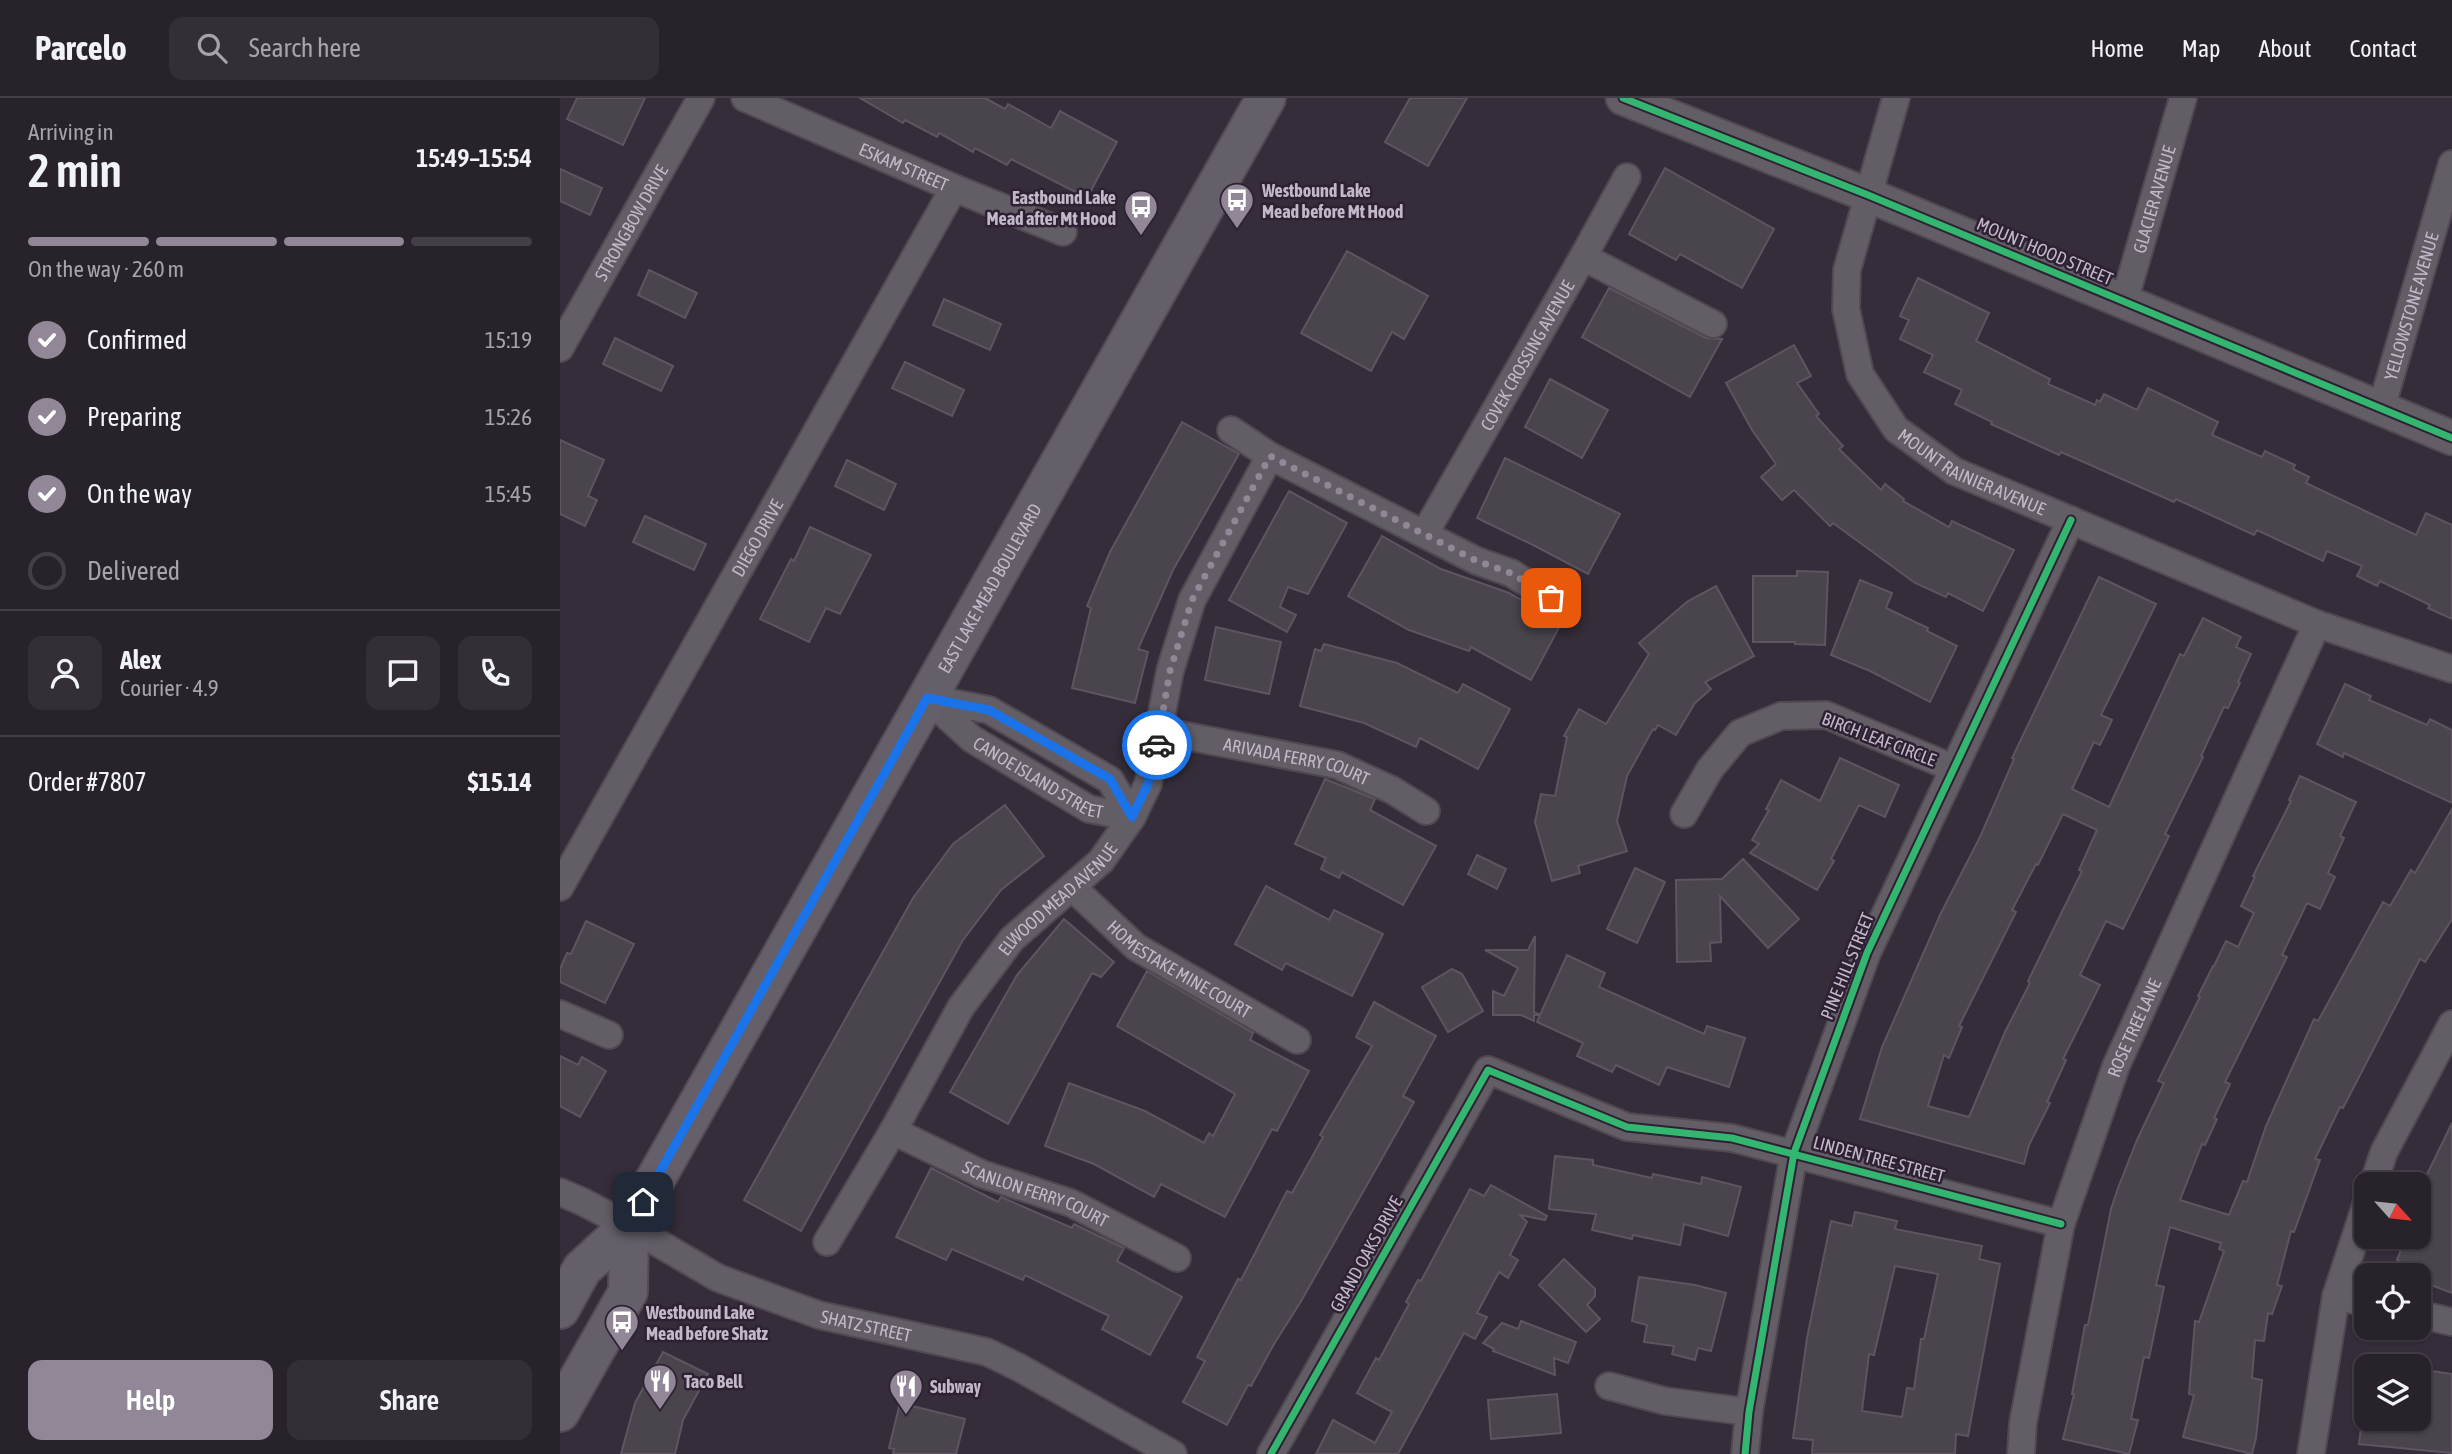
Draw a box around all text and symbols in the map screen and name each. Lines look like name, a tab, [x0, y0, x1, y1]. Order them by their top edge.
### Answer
search box	[169, 17, 659, 80]
text: Parcelo	[35, 29, 127, 67]
icon: search	[193, 29, 231, 67]
text: Search here	[249, 33, 361, 63]
text: Home	[2090, 35, 2144, 62]
text: Map	[2182, 35, 2220, 62]
text: About	[2258, 35, 2311, 62]
text: Contact	[2349, 35, 2417, 62]
text: Arriving in	[28, 119, 114, 145]
street label: ESKAM STREET	[856, 138, 952, 195]
text: 15:49–15:54	[416, 143, 532, 173]
street label: GLACIER AVENUE	[2128, 143, 2179, 255]
text: 2 min	[28, 144, 122, 197]
street label: STRONGBOW DRIVE	[590, 161, 672, 284]
place label: Westbound Lake Mead before Mt Hood	[1261, 180, 1403, 222]
bus stop icon: Westbound Lake Mead before Mt Hood	[1218, 181, 1256, 230]
place label: Eastbound Lake Mead after Mt Hood	[986, 187, 1116, 229]
bus stop icon: Eastbound Lake Mead after Mt Hood	[1122, 188, 1160, 237]
street label: MOUNT HOOD STREET	[1974, 213, 2116, 289]
street label: YELLOWSTONE AVENUE	[2379, 230, 2442, 383]
text: On the way · 260 m	[28, 256, 184, 282]
street label: COVEK CROSSING AVENUE	[1476, 276, 1578, 434]
icon: check	[28, 321, 66, 359]
text: Confirmed	[87, 325, 187, 355]
text: 15:19	[485, 327, 532, 353]
icon: check	[28, 398, 66, 436]
text: Preparing	[87, 402, 181, 432]
text: 15:26	[485, 404, 532, 430]
street label: MOUNT RAINIER AVENUE	[1894, 424, 2049, 519]
icon: check	[28, 475, 66, 513]
text: On the way	[87, 479, 192, 509]
text: 15:45	[485, 481, 532, 507]
street label: DIEGO DRIVE	[727, 495, 787, 580]
street label: EAST LAKE MEAD BOULEVARD	[933, 500, 1045, 676]
text: Delivered	[87, 556, 180, 586]
pin	[1521, 568, 1581, 628]
icon: bag	[1532, 579, 1570, 617]
button: person	[28, 636, 102, 710]
button: chat	[366, 636, 440, 710]
button: phone	[458, 636, 532, 710]
text: Alex	[120, 645, 161, 675]
text: Courier · 4.9	[120, 675, 219, 701]
street label: BIRCH LEAF CIRCLE	[1819, 708, 1939, 770]
courier	[1122, 710, 1192, 780]
icon: car	[1138, 726, 1176, 764]
street label: CANOE ISLAND STREET	[970, 732, 1105, 822]
street label: ARIVADA FERRY COURT	[1222, 733, 1373, 789]
text: Order #7807	[28, 767, 147, 797]
text: $15.14	[468, 767, 532, 797]
street label: ELWOOD MEAD AVENUE	[993, 839, 1121, 959]
street label: PINE HILL STREET	[1816, 909, 1878, 1022]
street label: HOMESTAKE MINE COURT	[1103, 915, 1255, 1022]
street label: ROSE TREE LANE	[2103, 975, 2165, 1080]
street label: LINDEN TREE STREET	[1811, 1131, 1947, 1187]
street label: SCANLON FERRY COURT	[959, 1156, 1112, 1231]
pin	[613, 1172, 673, 1232]
north arrow	[2354, 1172, 2431, 1250]
map controls	[2354, 1172, 2431, 1431]
icon: home	[624, 1183, 662, 1221]
street label: GRAND OAKS DRIVE	[1326, 1192, 1407, 1315]
button: locate	[2354, 1263, 2431, 1340]
place label: Westbound Lake Mead before Shatz	[645, 1302, 769, 1344]
bus stop icon: Westbound Lake Mead before Shatz	[603, 1303, 641, 1352]
street label: SHATZ STREET	[819, 1305, 914, 1346]
button: layers	[2354, 1354, 2431, 1431]
button: Help	[28, 1360, 273, 1440]
button: Share	[287, 1360, 532, 1440]
restaurant icon: Taco Bell	[641, 1362, 679, 1411]
restaurant icon: Subway	[887, 1367, 925, 1416]
place label: Taco Bell	[684, 1371, 743, 1392]
place label: Subway	[930, 1376, 982, 1397]

